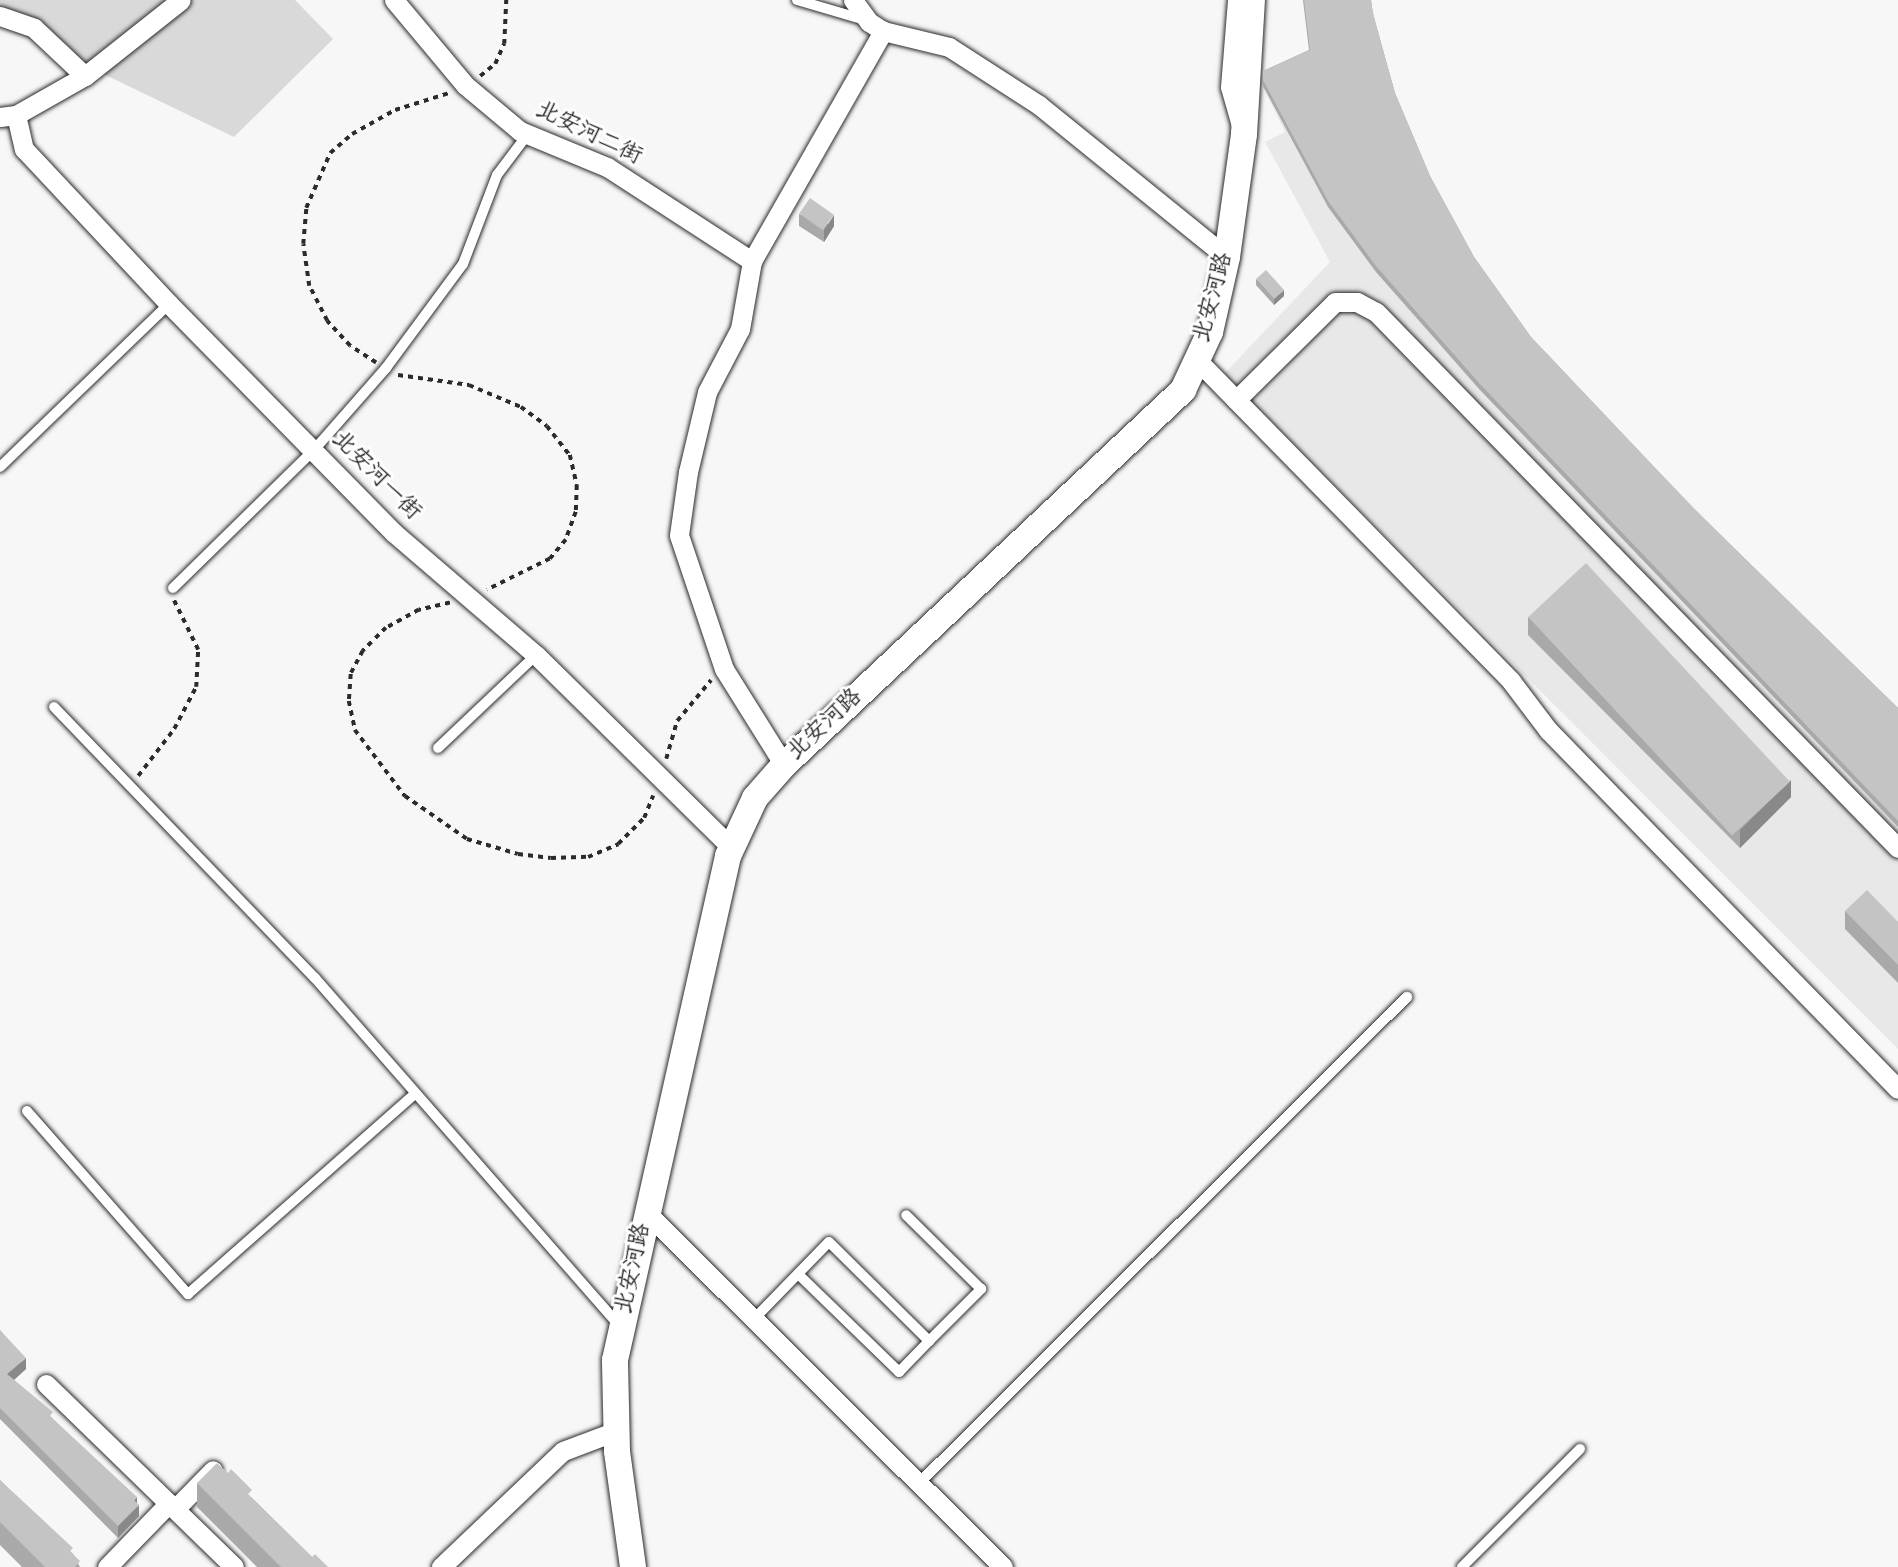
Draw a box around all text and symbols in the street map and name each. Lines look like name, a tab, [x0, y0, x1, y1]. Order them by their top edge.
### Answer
street label: 北安河二街	[530, 97, 646, 173]
street label: 北安河路	[1190, 250, 1240, 346]
street label: 北安河一街	[325, 427, 425, 527]
street label: 北安河路	[783, 685, 869, 767]
street label: 北安河路	[612, 1221, 658, 1317]

